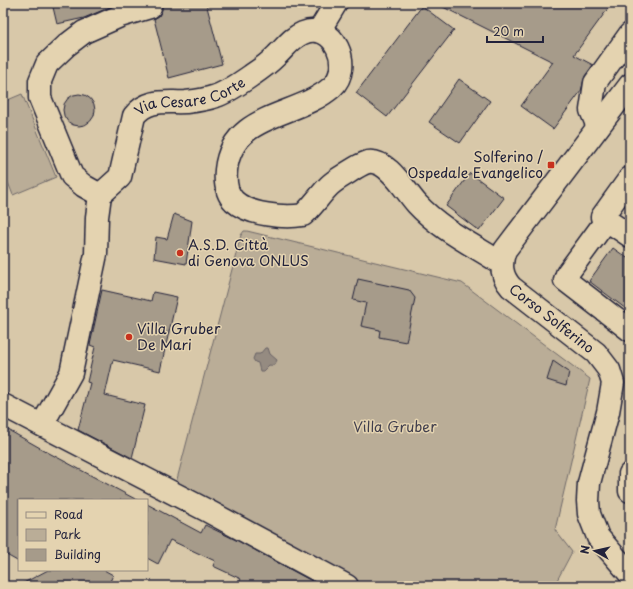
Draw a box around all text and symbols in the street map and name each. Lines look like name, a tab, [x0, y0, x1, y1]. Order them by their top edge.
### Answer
scale bar	[487, 18, 543, 44]
text: 20 m	[493, 22, 524, 40]
street label: Via Cesare Corte	[129, 72, 249, 121]
place label: Solferino / Ospedale Evangelico	[408, 146, 543, 183]
marker: Solferino / Ospedale Evangelico	[546, 160, 556, 170]
place label: A.S.D. Città di Genova ONLUS	[188, 234, 309, 271]
marker: A.S.D. Città di Genova ONLUS	[175, 248, 185, 258]
street label: Corso Solferino	[505, 278, 599, 358]
place label: Villa Gruber De Mari	[137, 318, 221, 355]
marker: Villa Gruber De Mari	[124, 332, 134, 342]
park label: Villa Gruber	[353, 416, 437, 437]
legend	[18, 499, 148, 571]
text: Road	[54, 505, 83, 523]
text: Park	[54, 525, 81, 543]
north arrow	[575, 531, 615, 571]
text: N	[576, 544, 594, 555]
text: Building	[54, 545, 101, 563]

